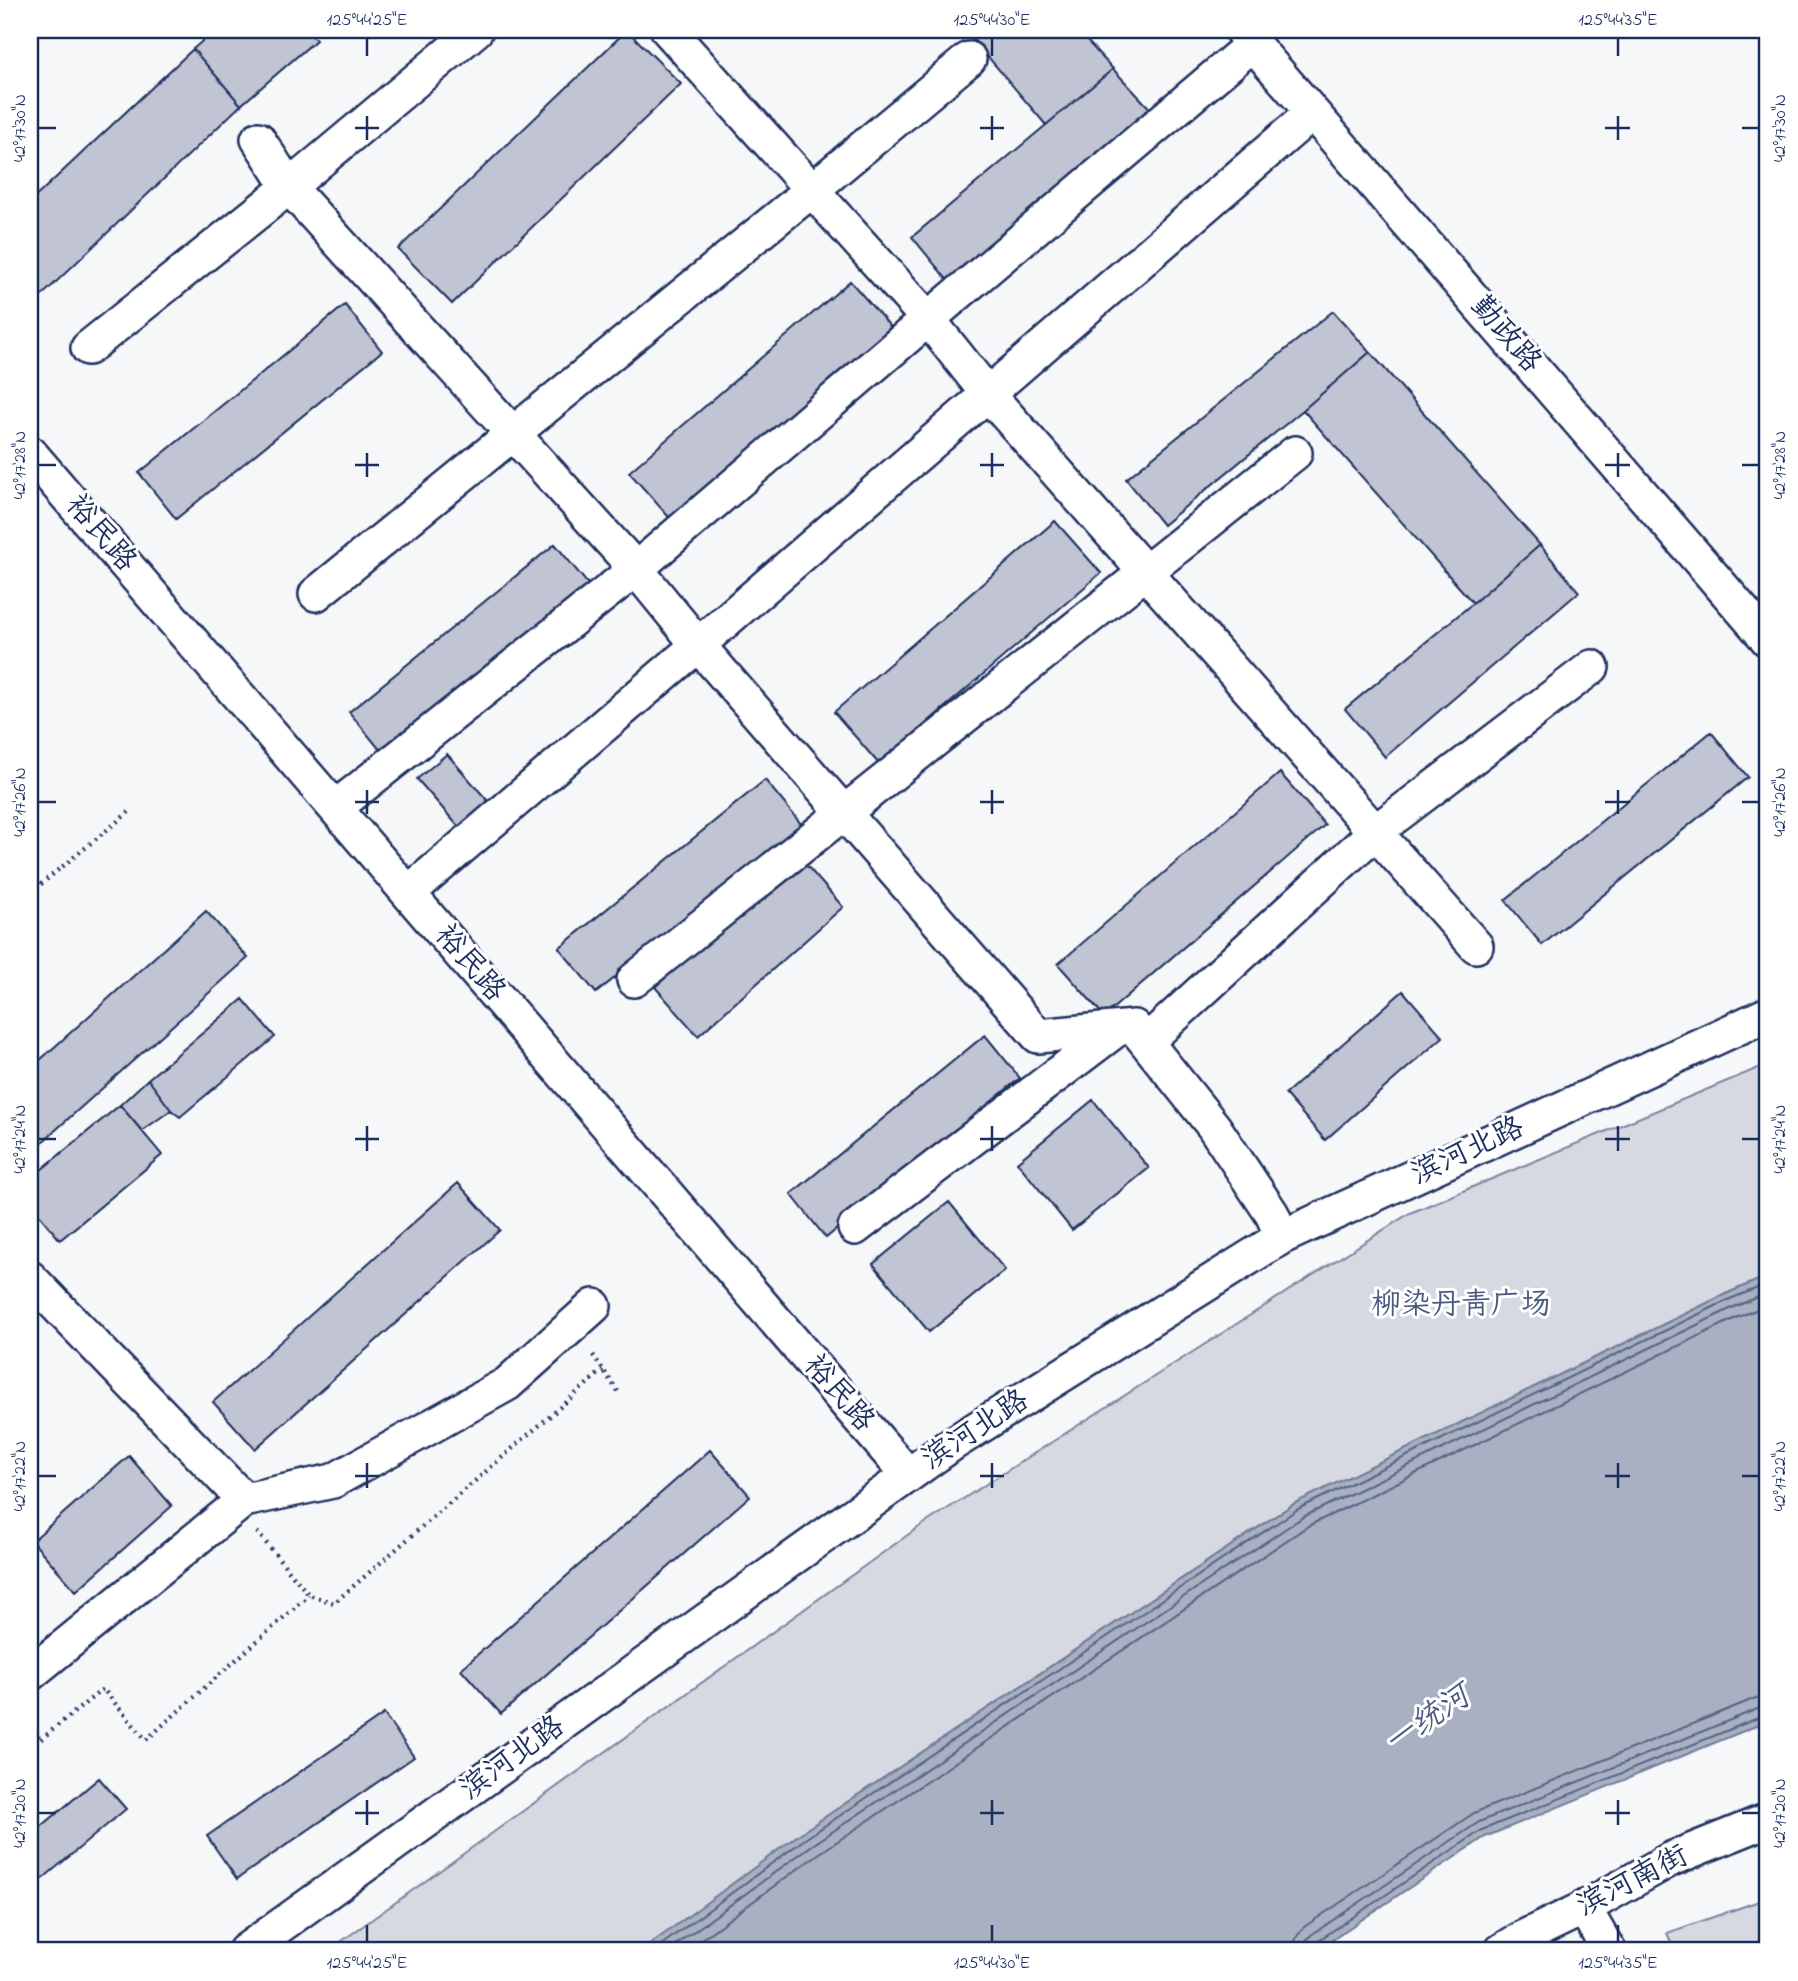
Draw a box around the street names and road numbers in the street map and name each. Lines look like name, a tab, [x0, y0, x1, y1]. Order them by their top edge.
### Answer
street label: 勤政路	[1459, 287, 1551, 383]
street label: 裕民路	[54, 486, 146, 582]
street label: 裕民路	[423, 916, 515, 1012]
street label: 滨河北路	[1404, 1107, 1532, 1197]
street label: 裕民路	[792, 1346, 884, 1442]
street label: 滨河北路	[914, 1380, 1038, 1482]
street label: 滨河北路	[452, 1706, 574, 1812]
street label: 滨河南街	[1570, 1835, 1696, 1929]

